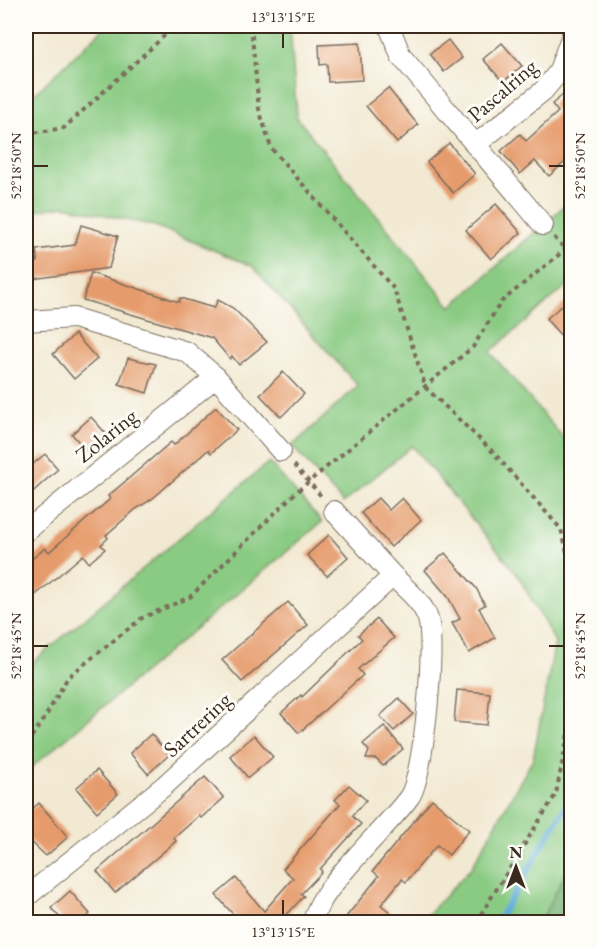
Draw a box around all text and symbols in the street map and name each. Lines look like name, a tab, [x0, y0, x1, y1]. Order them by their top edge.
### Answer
text: 13°13'15"E	[251, 7, 316, 26]
street label: Pascalring	[461, 52, 544, 129]
text: 52°18'50"N	[6, 132, 25, 200]
text: 52°18'50"N	[570, 132, 589, 200]
street label: Zolaring	[69, 401, 144, 469]
text: 52°18'45"N	[6, 612, 25, 680]
text: 52°18'45"N	[570, 612, 589, 680]
street label: Sartrering	[157, 685, 238, 763]
north arrow	[486, 837, 546, 897]
text: N	[510, 842, 523, 863]
text: 13°13'15"E	[251, 922, 316, 941]

